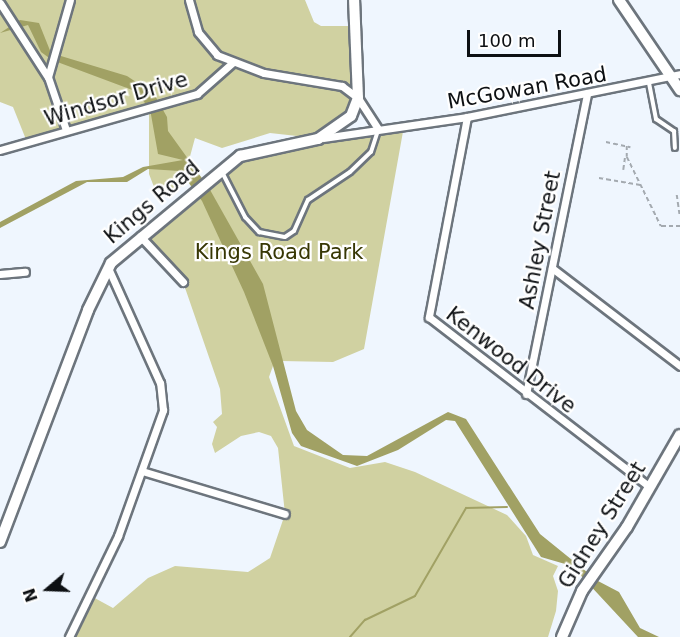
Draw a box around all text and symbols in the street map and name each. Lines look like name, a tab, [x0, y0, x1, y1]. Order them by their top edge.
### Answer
scale bar	[470, 18, 564, 56]
text: 100 m	[478, 30, 536, 51]
street label: McGowan Road	[445, 62, 609, 114]
street label: Windsor Drive	[41, 67, 191, 131]
street label: Kings Road	[99, 155, 205, 249]
street label: Ashley Street	[514, 169, 566, 311]
park label: Kings Road Park	[195, 239, 363, 265]
street label: Kenwood Drive	[441, 301, 581, 419]
street label: Gidney Street	[553, 457, 651, 593]
north arrow	[18, 559, 78, 619]
text: N	[19, 586, 42, 604]

